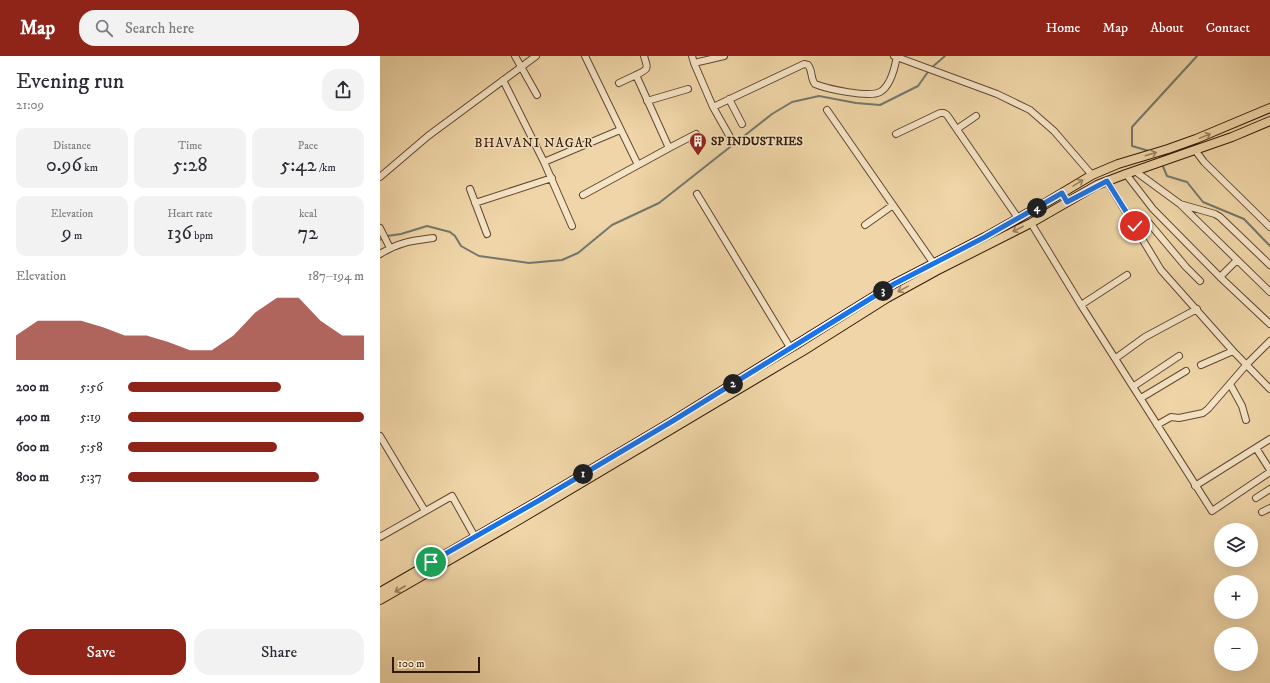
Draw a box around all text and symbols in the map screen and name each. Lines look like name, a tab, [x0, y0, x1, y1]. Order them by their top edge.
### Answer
search box	[79, 10, 359, 46]
text: Map	[20, 17, 55, 40]
icon: search	[93, 17, 115, 39]
text: Search here	[125, 19, 194, 38]
text: Home	[1046, 19, 1080, 37]
text: Map	[1102, 19, 1128, 37]
text: About	[1150, 19, 1184, 37]
text: Contact	[1206, 19, 1250, 37]
text: Evening run	[16, 68, 124, 95]
button: share	[322, 69, 364, 111]
text: 21:09	[16, 97, 44, 113]
building icon: SP INDUSTRIES	[688, 131, 708, 156]
one-way arrow	[1198, 131, 1210, 139]
place label: SP INDUSTRIES	[711, 134, 803, 149]
district label: BHAVANI NAGAR	[474, 135, 594, 151]
text: Distance	[53, 139, 91, 153]
text: Time	[178, 139, 202, 153]
text: Pace	[298, 139, 318, 153]
one-way arrow	[1144, 150, 1157, 157]
text: 0.96	[46, 153, 82, 178]
text: 5:28	[173, 153, 208, 178]
text: 5:42	[280, 153, 317, 178]
text: km	[82, 161, 98, 175]
text: /km	[317, 161, 336, 175]
one-way arrow	[1072, 179, 1083, 187]
pin: 4	[1027, 198, 1047, 218]
text: 4	[1034, 201, 1040, 215]
text: Elevation	[51, 207, 93, 221]
text: Heart rate	[167, 207, 213, 221]
text: kcal	[299, 207, 317, 221]
pin	[1118, 209, 1152, 243]
icon: check	[1124, 215, 1146, 237]
text: 9	[62, 221, 72, 246]
text: 136	[167, 221, 192, 246]
text: 72	[298, 221, 318, 246]
one-way arrow	[1012, 226, 1024, 233]
text: m	[72, 229, 82, 243]
text: bpm	[192, 229, 213, 243]
text: Elevation	[16, 268, 66, 284]
text: 187–194 m	[308, 268, 364, 284]
pin: 3	[873, 281, 893, 301]
text: 3	[881, 284, 885, 298]
one-way arrow	[897, 286, 909, 294]
pin: 2	[723, 374, 743, 394]
text: 2	[730, 377, 736, 391]
text: 200 m	[16, 379, 49, 395]
text: 5:56	[80, 379, 103, 395]
text: 400 m	[16, 409, 50, 425]
text: 5:19	[80, 409, 101, 425]
text: 600 m	[16, 439, 49, 455]
text: 5:58	[80, 439, 103, 455]
pin: 1	[573, 464, 593, 484]
text: 1	[581, 467, 585, 481]
text: 800 m	[16, 469, 49, 485]
text: 5:37	[80, 469, 102, 485]
map controls	[1214, 523, 1258, 671]
button: layers	[1214, 523, 1258, 567]
pin	[414, 545, 448, 579]
icon: arrive	[420, 551, 442, 573]
button: +	[1214, 575, 1258, 619]
one-way arrow	[394, 585, 406, 593]
button: −	[1214, 627, 1258, 671]
button: Save	[16, 629, 186, 675]
button: Share	[194, 629, 364, 675]
scale bar	[392, 655, 480, 674]
text: 100 m	[398, 657, 424, 671]

